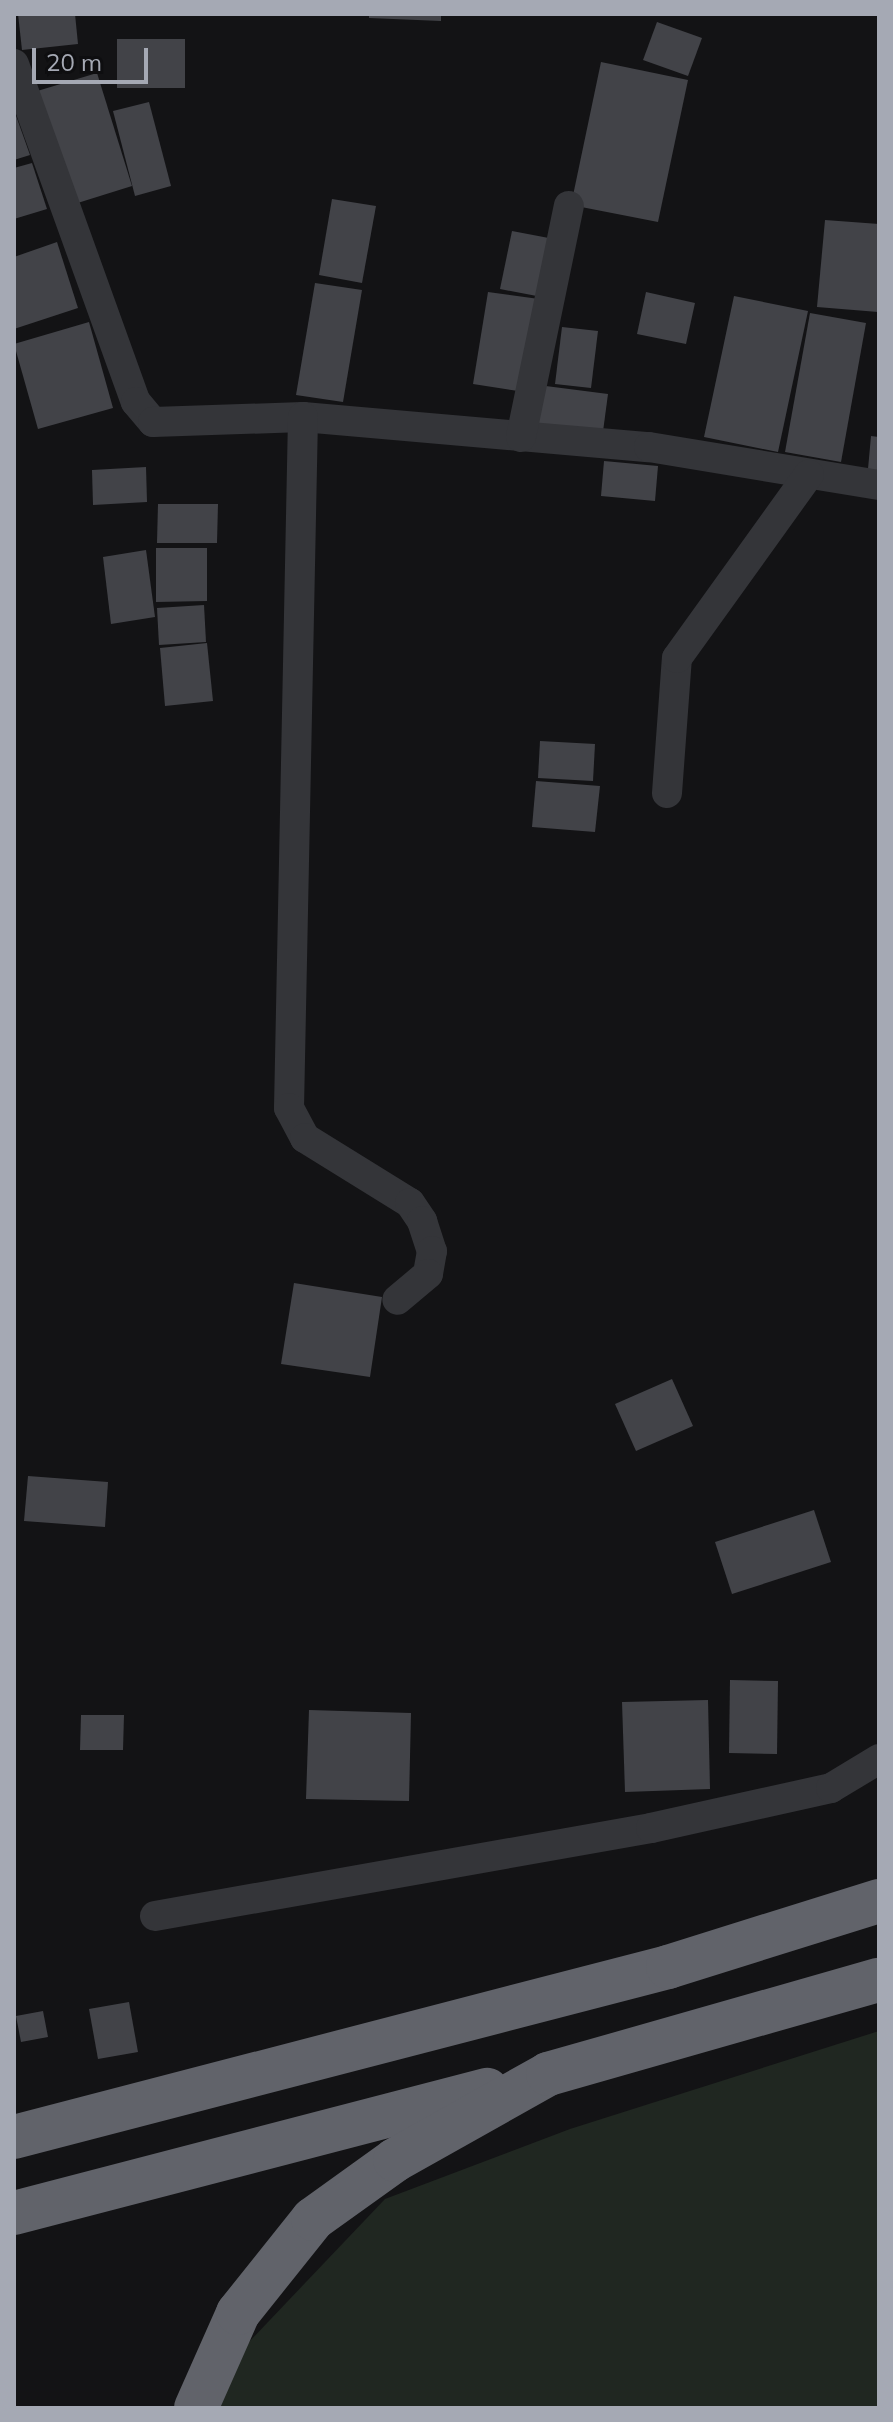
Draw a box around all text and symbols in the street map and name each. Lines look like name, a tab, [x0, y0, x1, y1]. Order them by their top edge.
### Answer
scale bar	[36, 32, 152, 82]
text: 20 m	[46, 47, 102, 77]

